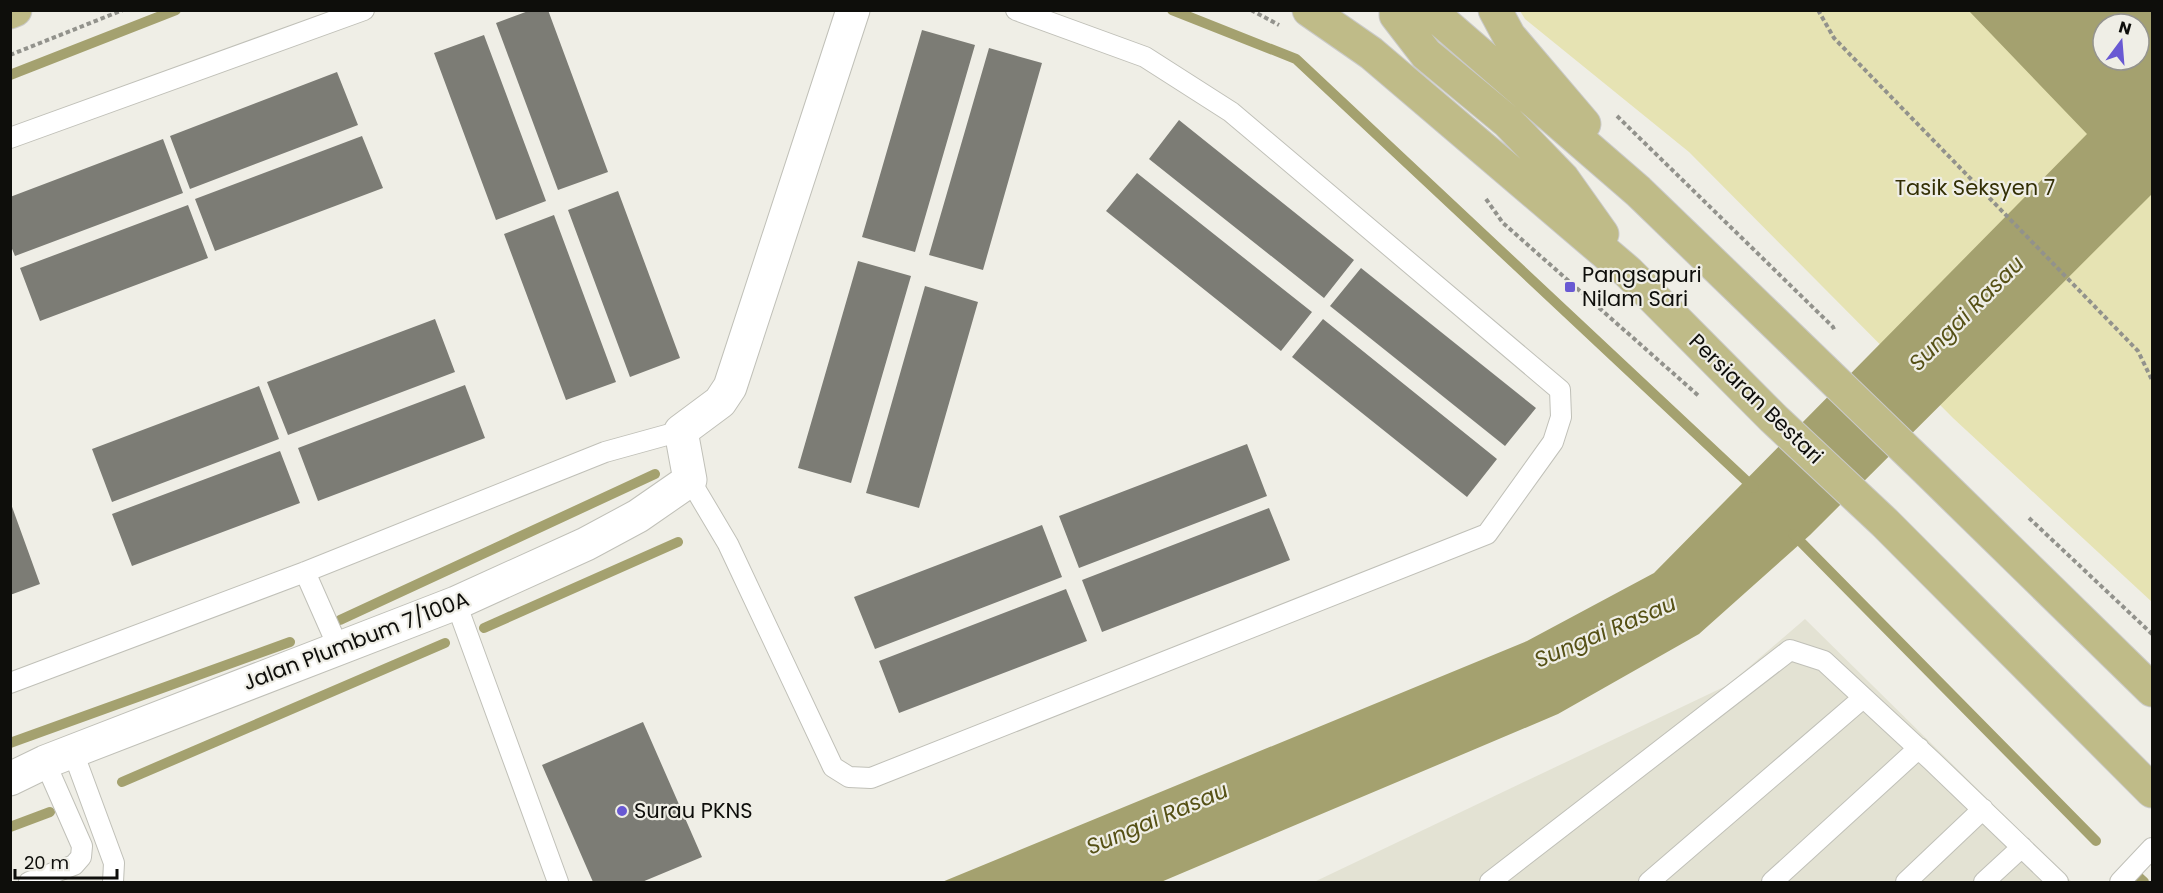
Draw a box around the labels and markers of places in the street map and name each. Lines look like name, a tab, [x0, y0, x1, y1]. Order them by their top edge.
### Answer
place label: Pangsapuri Nilam Sari	[1582, 260, 1702, 313]
marker: Pangsapuri Nilam Sari	[1563, 280, 1577, 294]
place label: Surau PKNS	[634, 796, 753, 825]
marker: Surau PKNS	[615, 804, 629, 818]

